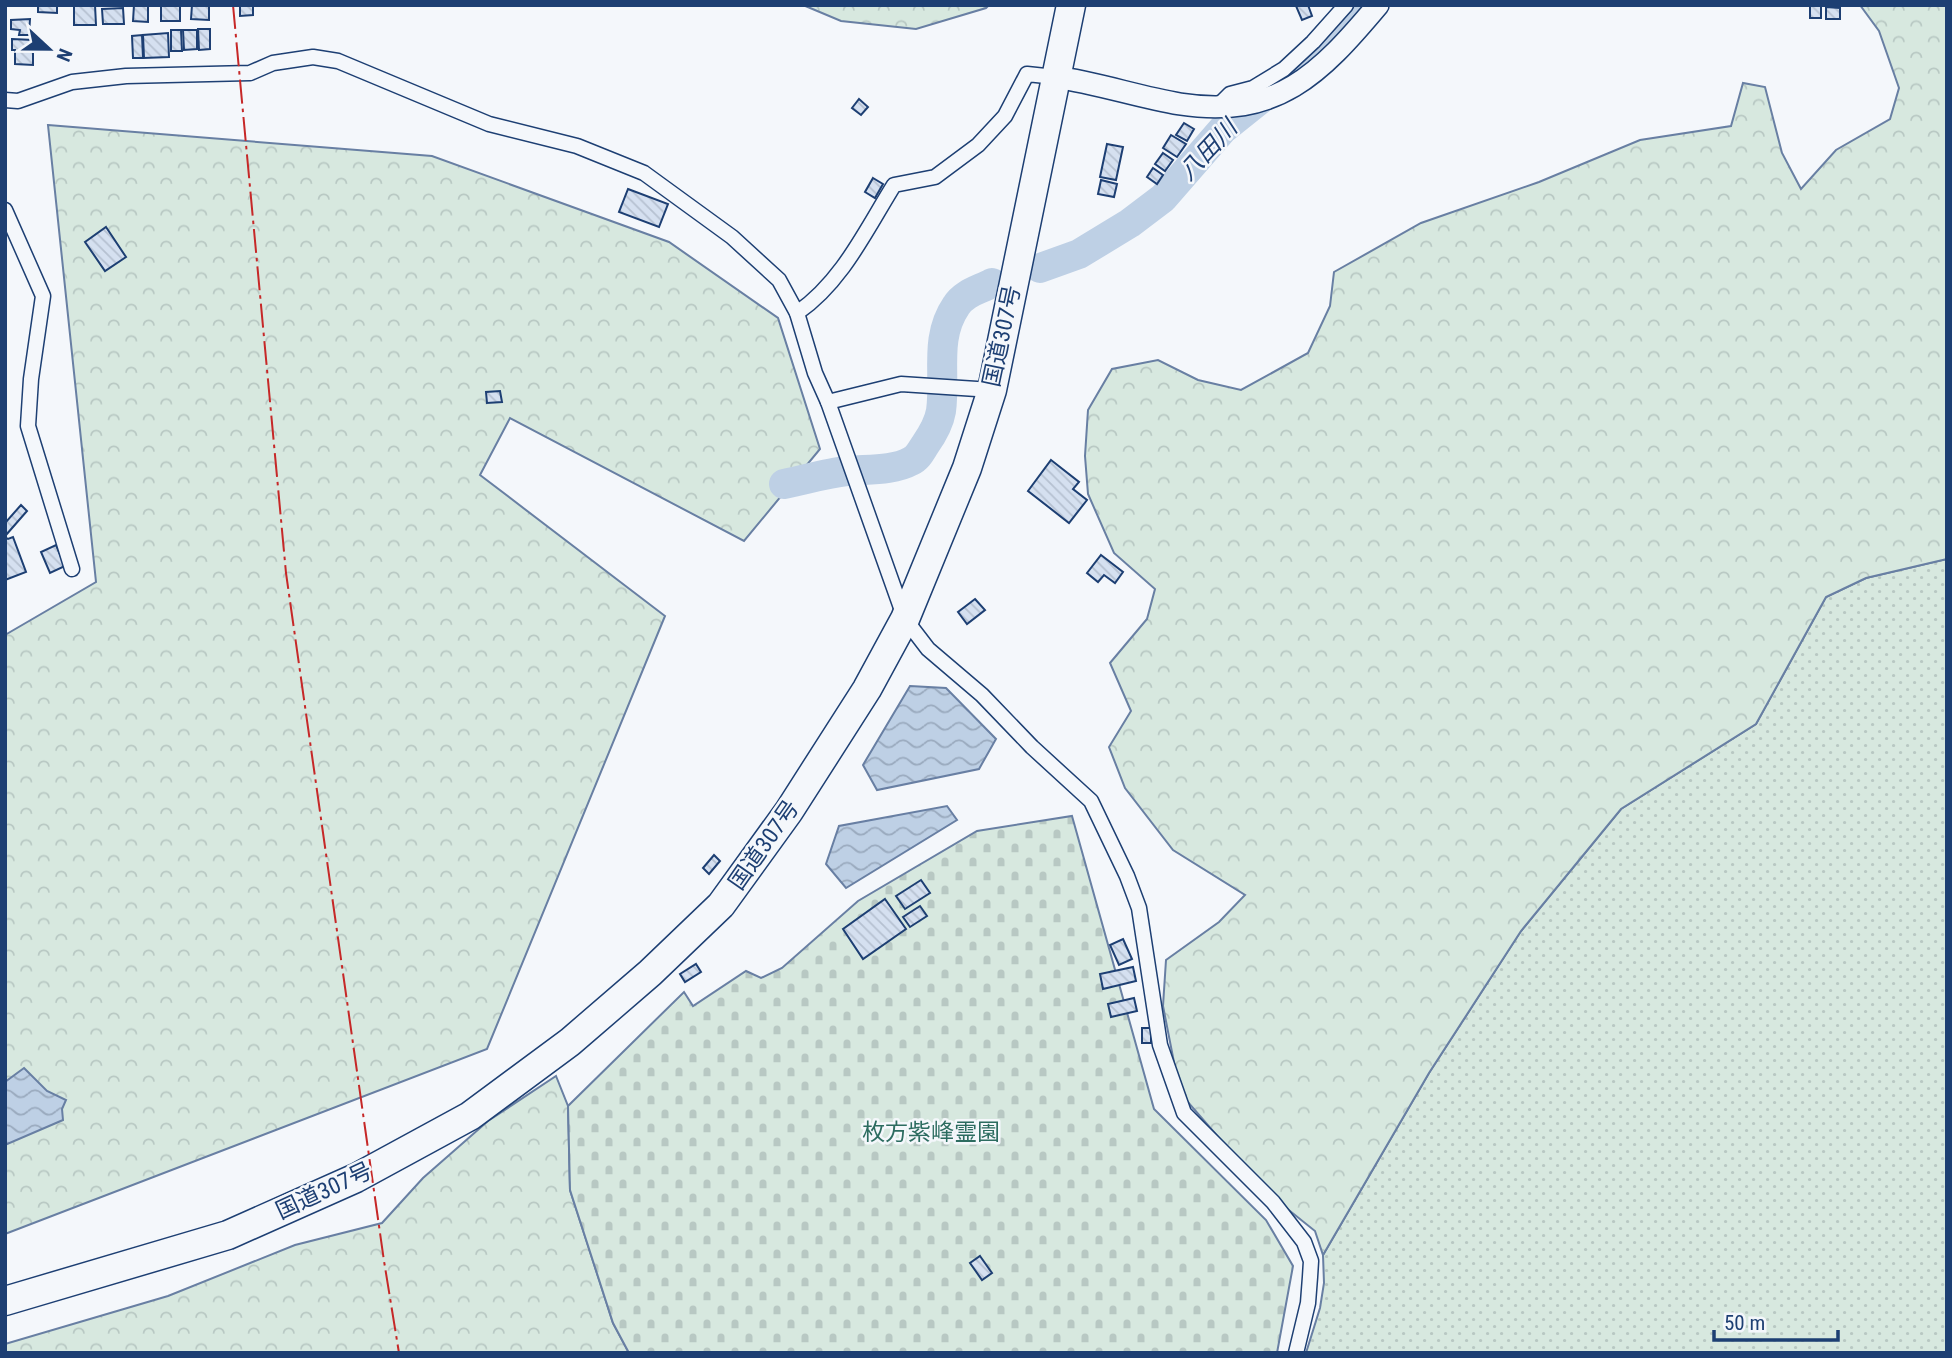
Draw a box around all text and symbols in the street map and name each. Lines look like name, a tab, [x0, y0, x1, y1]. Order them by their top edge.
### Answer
north arrow	[14, 14, 84, 84]
text: N	[51, 45, 77, 65]
water label: 八田川	[1173, 112, 1245, 186]
street label: 国道307号	[978, 283, 1026, 389]
street label: 国道307号	[723, 795, 805, 895]
park label: 枚方紫峰霊園	[862, 1119, 1000, 1146]
street label: 国道307号	[272, 1157, 376, 1225]
scale bar	[1714, 1298, 1838, 1342]
text: 50 m	[1724, 1311, 1765, 1335]

